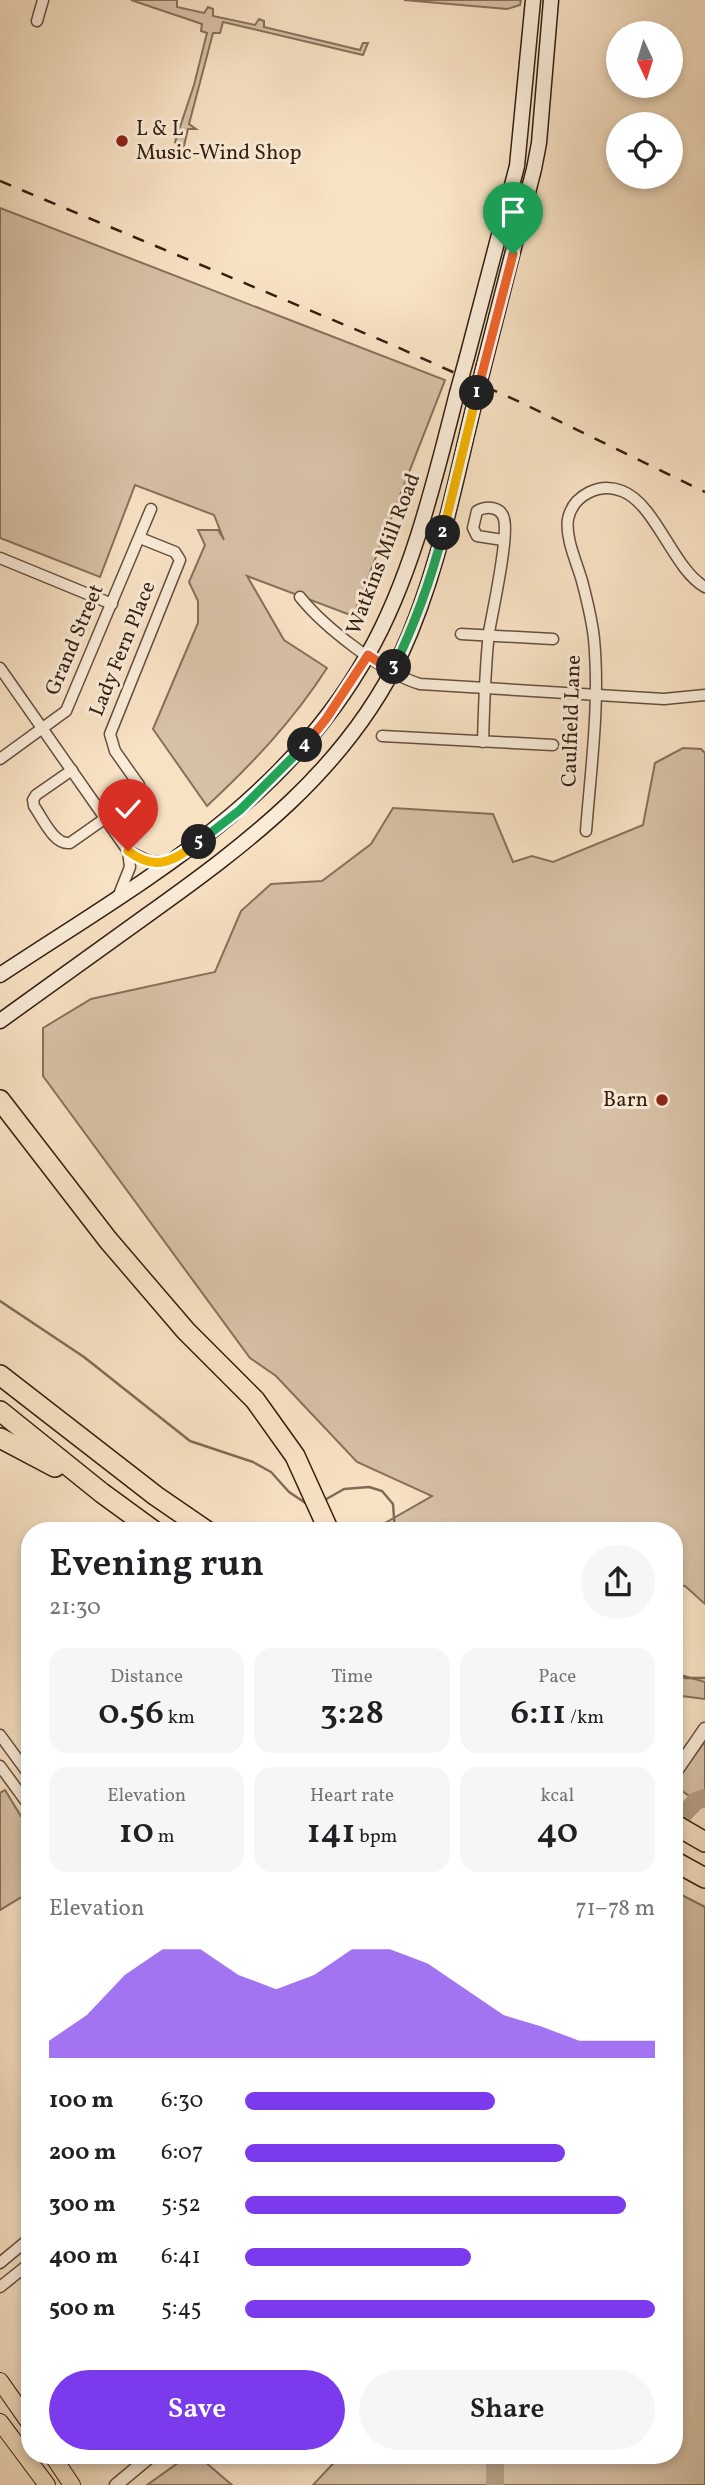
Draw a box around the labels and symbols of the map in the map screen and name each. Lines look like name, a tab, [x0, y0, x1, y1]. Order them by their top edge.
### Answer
north arrow	[606, 21, 682, 98]
place label: L & L Music-Wind Shop	[136, 115, 302, 168]
marker: L & L Music-Wind Shop	[114, 133, 130, 149]
pin	[483, 182, 543, 254]
pin: 1	[460, 376, 494, 410]
street label: Watkins Mill Road	[340, 469, 428, 639]
pin: 2	[426, 516, 460, 550]
street label: Lady Fern Place	[83, 577, 163, 721]
street label: Grand Street	[39, 580, 111, 700]
pin: 3	[376, 650, 412, 684]
street label: Caulfield Lane	[555, 654, 589, 788]
pin: 4	[288, 728, 322, 762]
pin	[98, 779, 158, 851]
pin: 5	[182, 824, 216, 860]
place label: Barn	[603, 1086, 648, 1115]
marker: Barn	[654, 1092, 670, 1108]

